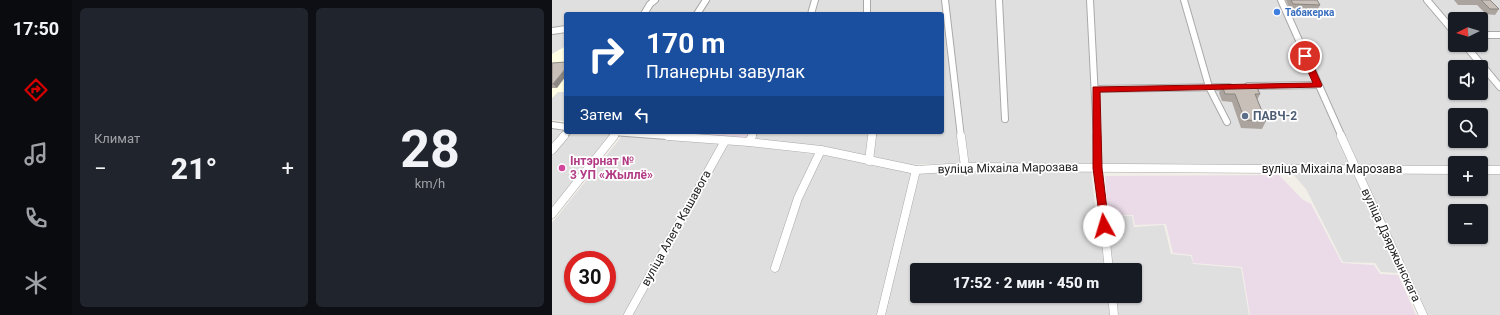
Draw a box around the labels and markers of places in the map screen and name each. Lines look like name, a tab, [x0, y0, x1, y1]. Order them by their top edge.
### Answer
marker: Табакерка	[1272, 7, 1282, 17]
place label: Табакерка	[1285, 7, 1335, 18]
pin	[1288, 39, 1322, 73]
place label: ПАВЧ-2	[1253, 109, 1297, 123]
marker: ПАВЧ-2	[1240, 111, 1250, 121]
place label: Інтэрнат № 3 УП «Жыллё»	[570, 154, 653, 182]
marker: Інтэрнат № 3 УП «Жыллё»	[557, 163, 567, 173]

